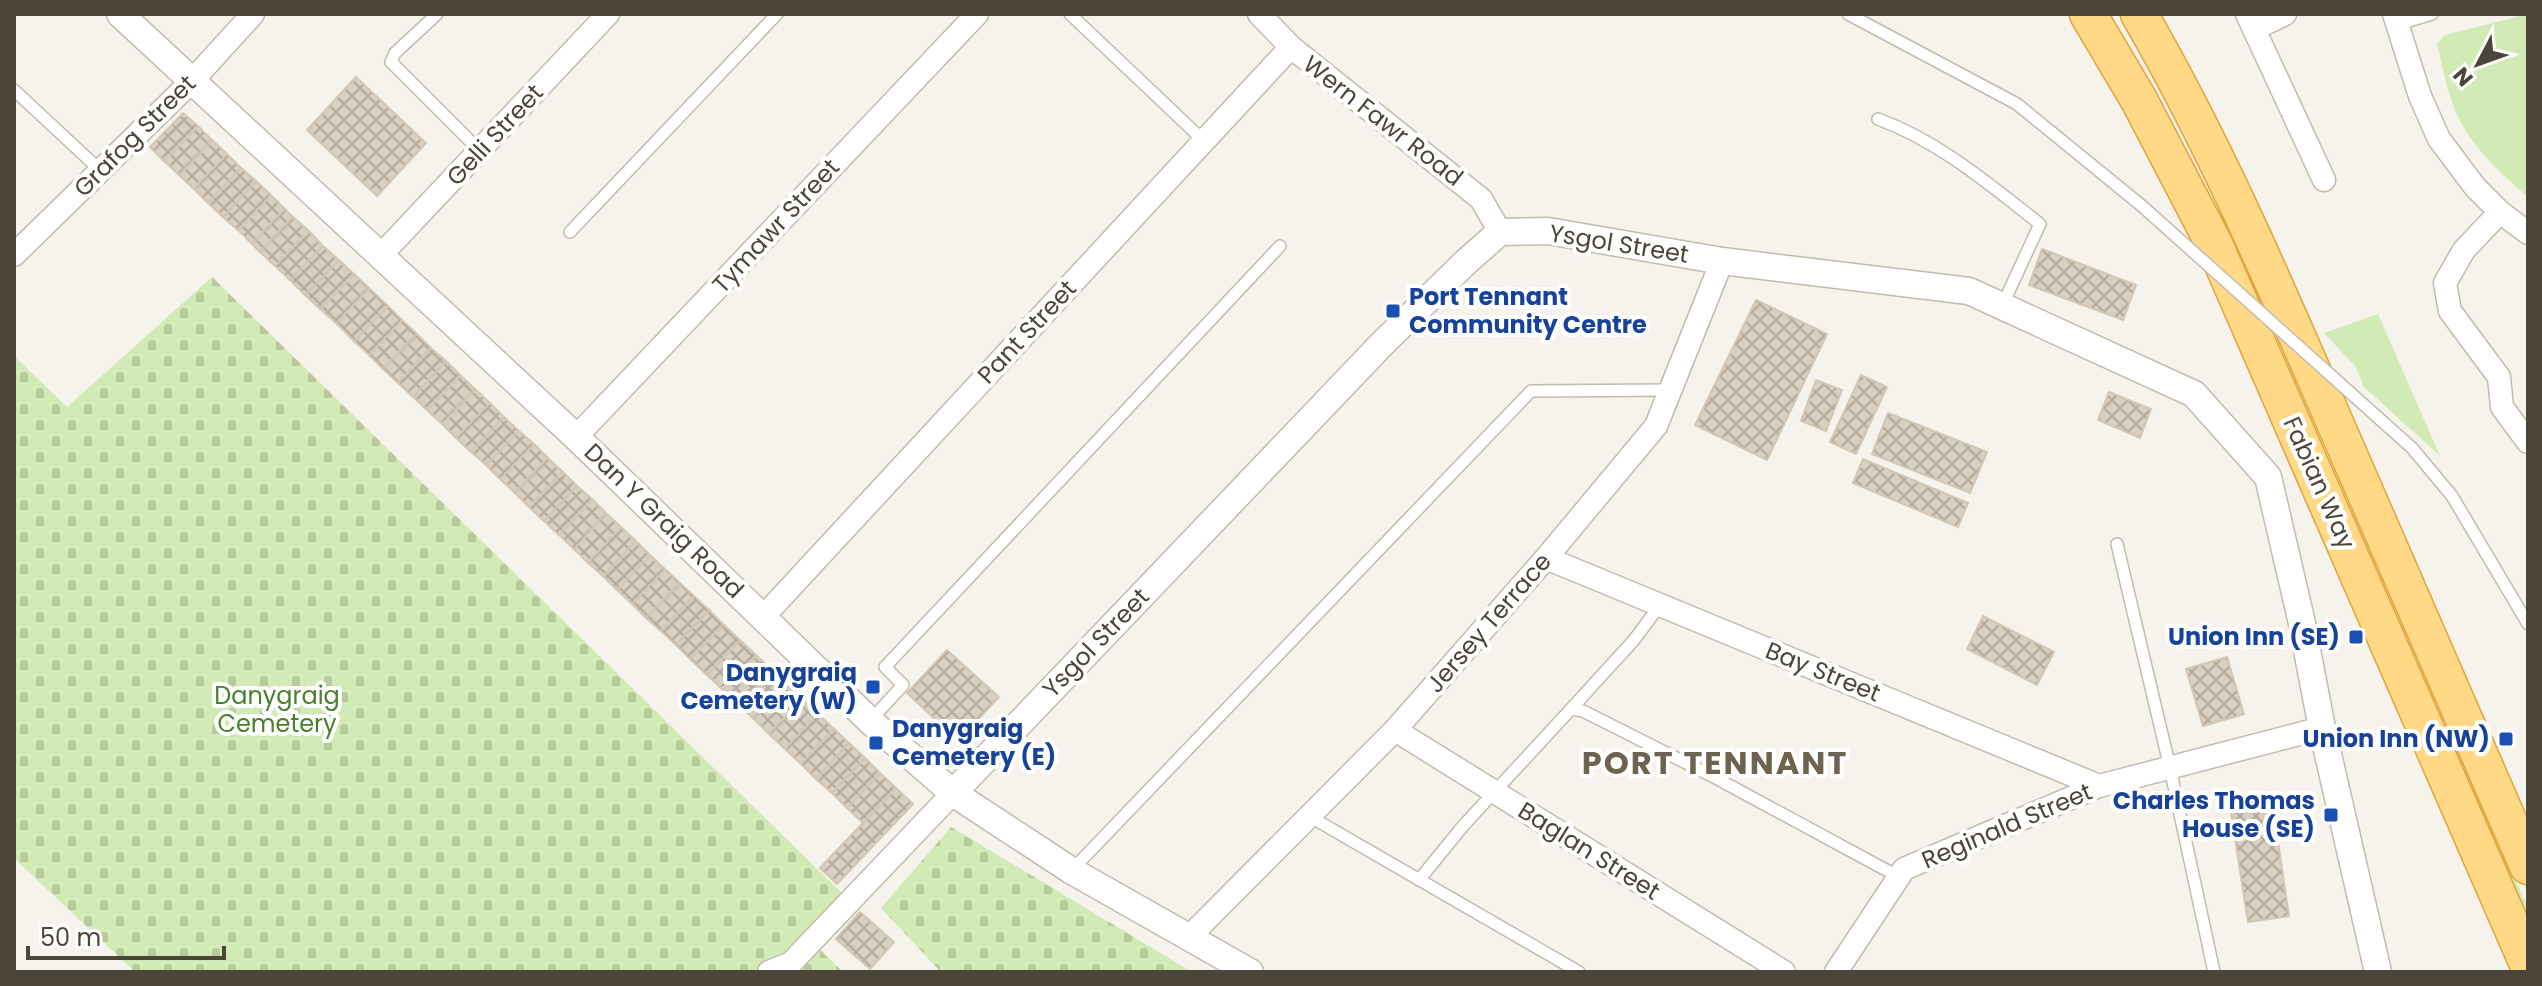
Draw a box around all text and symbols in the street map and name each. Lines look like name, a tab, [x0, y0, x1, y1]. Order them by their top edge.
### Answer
north arrow	[2438, 24, 2518, 104]
street label: Wern Fawr Road	[1296, 48, 1470, 194]
text: N	[2446, 60, 2480, 93]
street label: Grafog Street	[66, 67, 203, 204]
street label: Gelli Street	[439, 77, 550, 193]
street label: Tymawr Street	[705, 151, 847, 300]
street label: Ysgol Street	[1547, 216, 1691, 271]
street label: Pant Street	[970, 273, 1083, 391]
place label: Port Tennant Community Centre	[1409, 280, 1647, 341]
marker: Port Tennant Community Centre	[1384, 302, 1402, 320]
street label: Fabian Way	[2276, 411, 2364, 555]
street label: Dan Y Graig Road	[577, 436, 751, 606]
street label: Jersey Terrace	[1419, 546, 1559, 700]
street label: Ysgol Street	[1035, 581, 1156, 705]
place label: Union Inn (SE)	[2168, 620, 2340, 653]
marker: Union Inn (SE)	[2347, 628, 2365, 646]
street label: Bay Street	[1761, 634, 1886, 710]
place label: Danygraig Cemetery (W)	[681, 656, 857, 717]
marker: Danygraig Cemetery (W)	[864, 678, 882, 696]
park label: Danygraig Cemetery	[214, 679, 340, 740]
place label: Danygraig Cemetery (E)	[892, 712, 1056, 773]
place label: Union Inn (NW)	[2303, 722, 2490, 755]
marker: Union Inn (NW)	[2497, 730, 2515, 748]
marker: Danygraig Cemetery (E)	[867, 734, 885, 752]
district label: PORT TENNANT	[1582, 740, 1848, 785]
street label: Reginald Street	[1917, 775, 2097, 876]
place label: Charles Thomas House (SE)	[2113, 784, 2315, 845]
street label: Baglan Street	[1512, 794, 1666, 907]
marker: Charles Thomas House (SE)	[2322, 806, 2340, 824]
scale bar	[28, 910, 224, 960]
text: 50 m	[40, 921, 101, 954]

